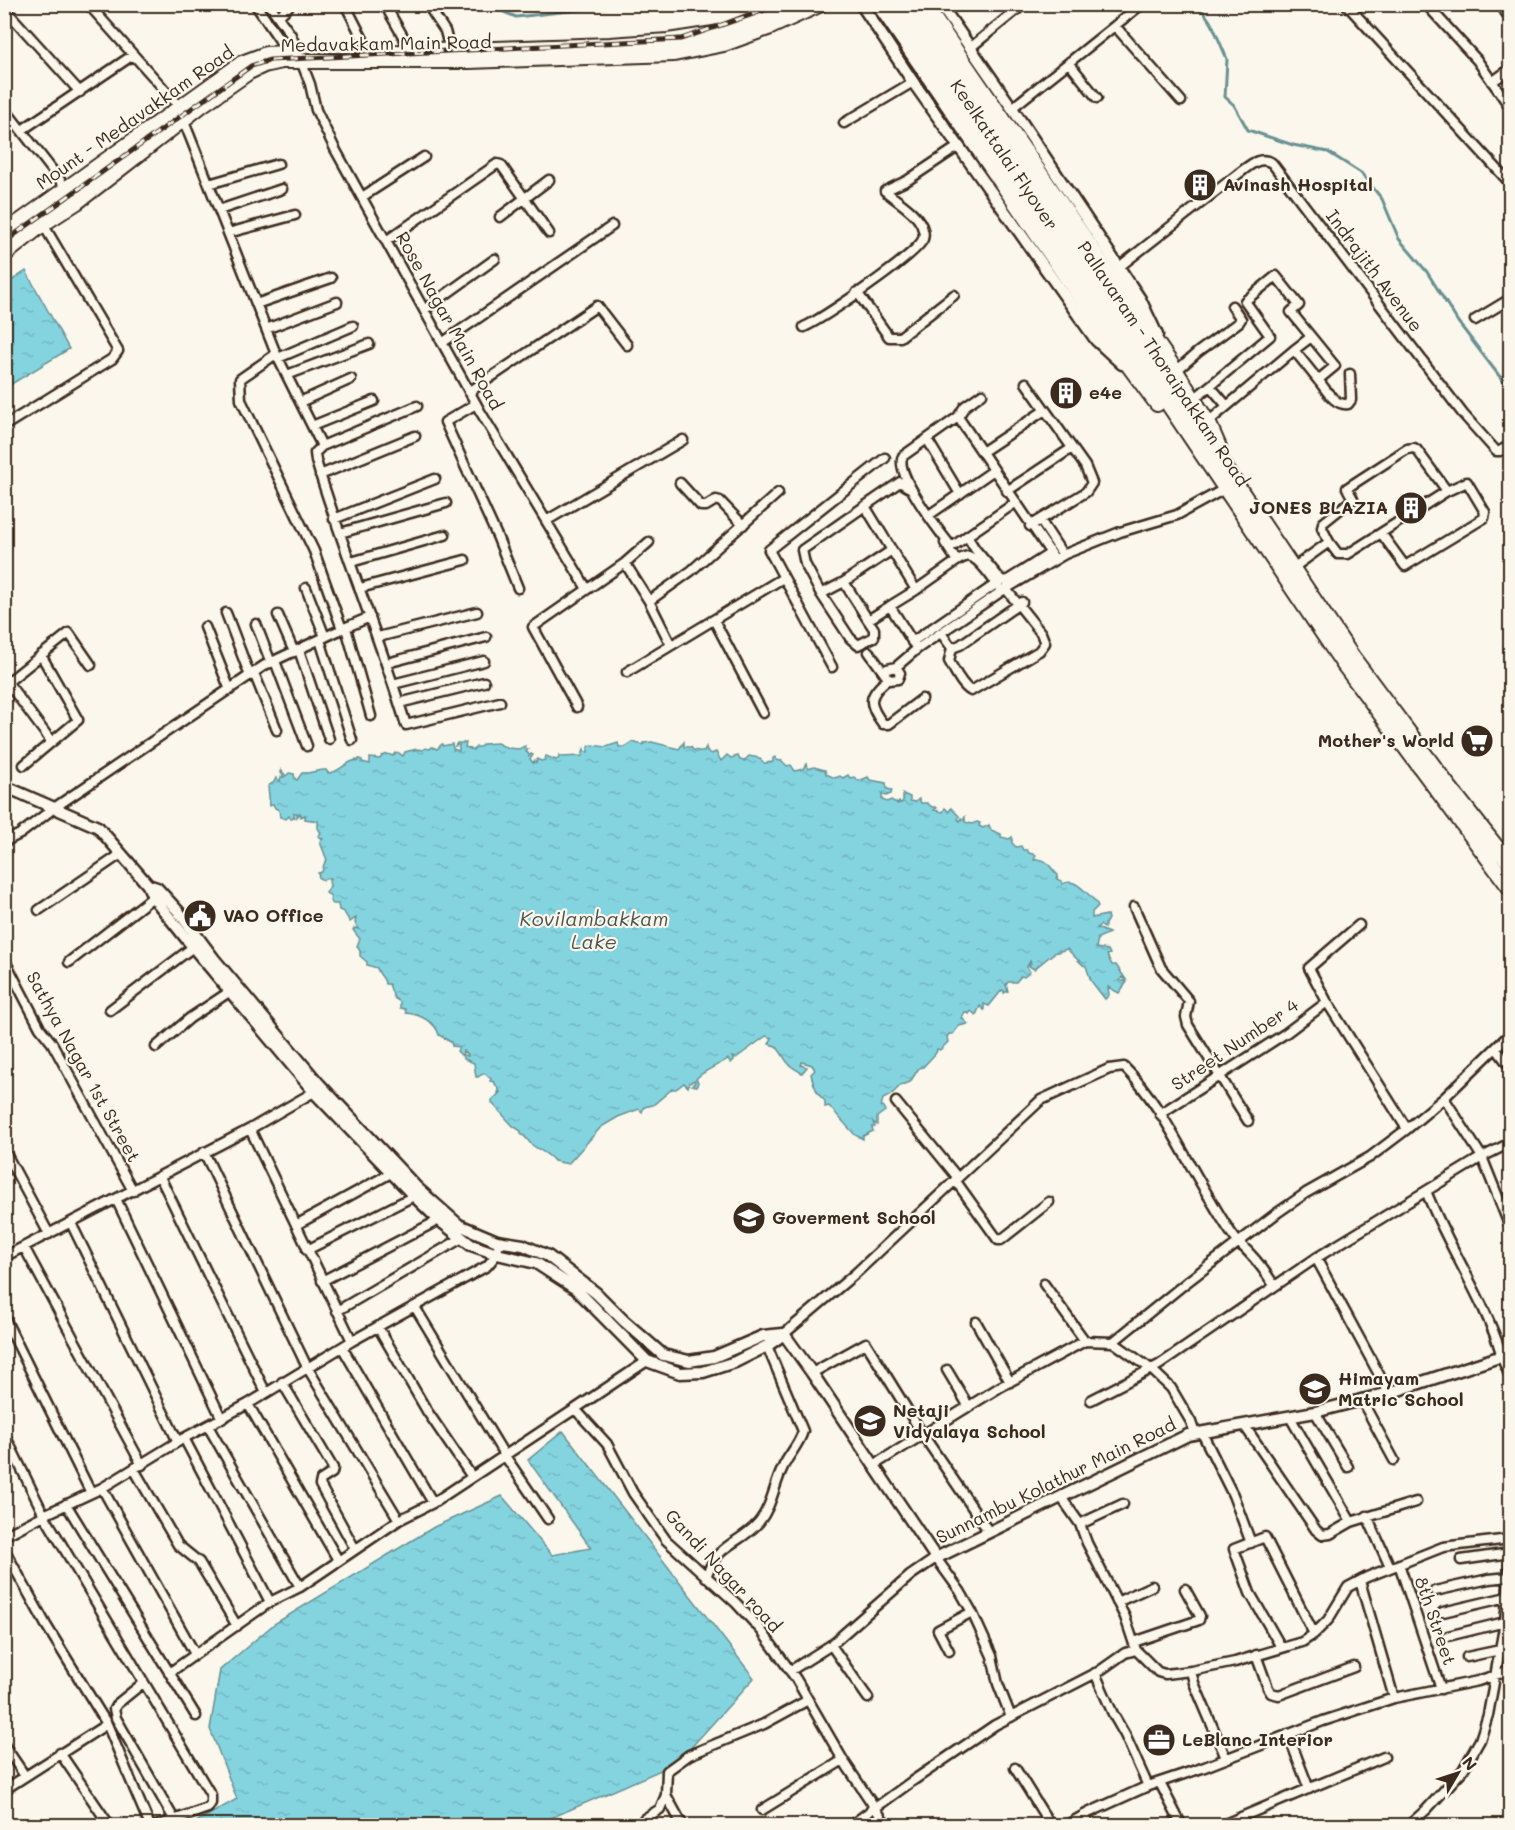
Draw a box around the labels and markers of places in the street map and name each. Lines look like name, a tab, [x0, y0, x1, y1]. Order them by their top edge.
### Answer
building icon: Avinash Hospital	[1182, 167, 1218, 203]
place label: Avinash Hospital	[1223, 172, 1373, 196]
building icon: e4e	[1048, 375, 1084, 411]
place label: e4e	[1089, 380, 1122, 404]
building icon: JONES BLAZIA	[1393, 490, 1429, 526]
place label: JONES BLAZIA	[1249, 495, 1388, 519]
supermarket icon: Mother's World	[1459, 723, 1495, 759]
place label: Mother's World	[1318, 728, 1454, 752]
public building icon: VAO Office	[182, 898, 218, 934]
place label: VAO Office	[223, 903, 324, 927]
school or university icon: Goverment School	[731, 1200, 767, 1236]
place label: Goverment School	[772, 1205, 936, 1229]
place label: Himayam Matric School	[1338, 1366, 1464, 1411]
school or university icon: Himayam Matric School	[1297, 1371, 1333, 1407]
place label: Netaji Vidyalaya School	[893, 1398, 1046, 1443]
school or university icon: Netaji Vidyalaya School	[852, 1403, 888, 1439]
office icon: LeBlanc Interior	[1141, 1722, 1177, 1758]
place label: LeBlanc Interior	[1182, 1727, 1333, 1751]

